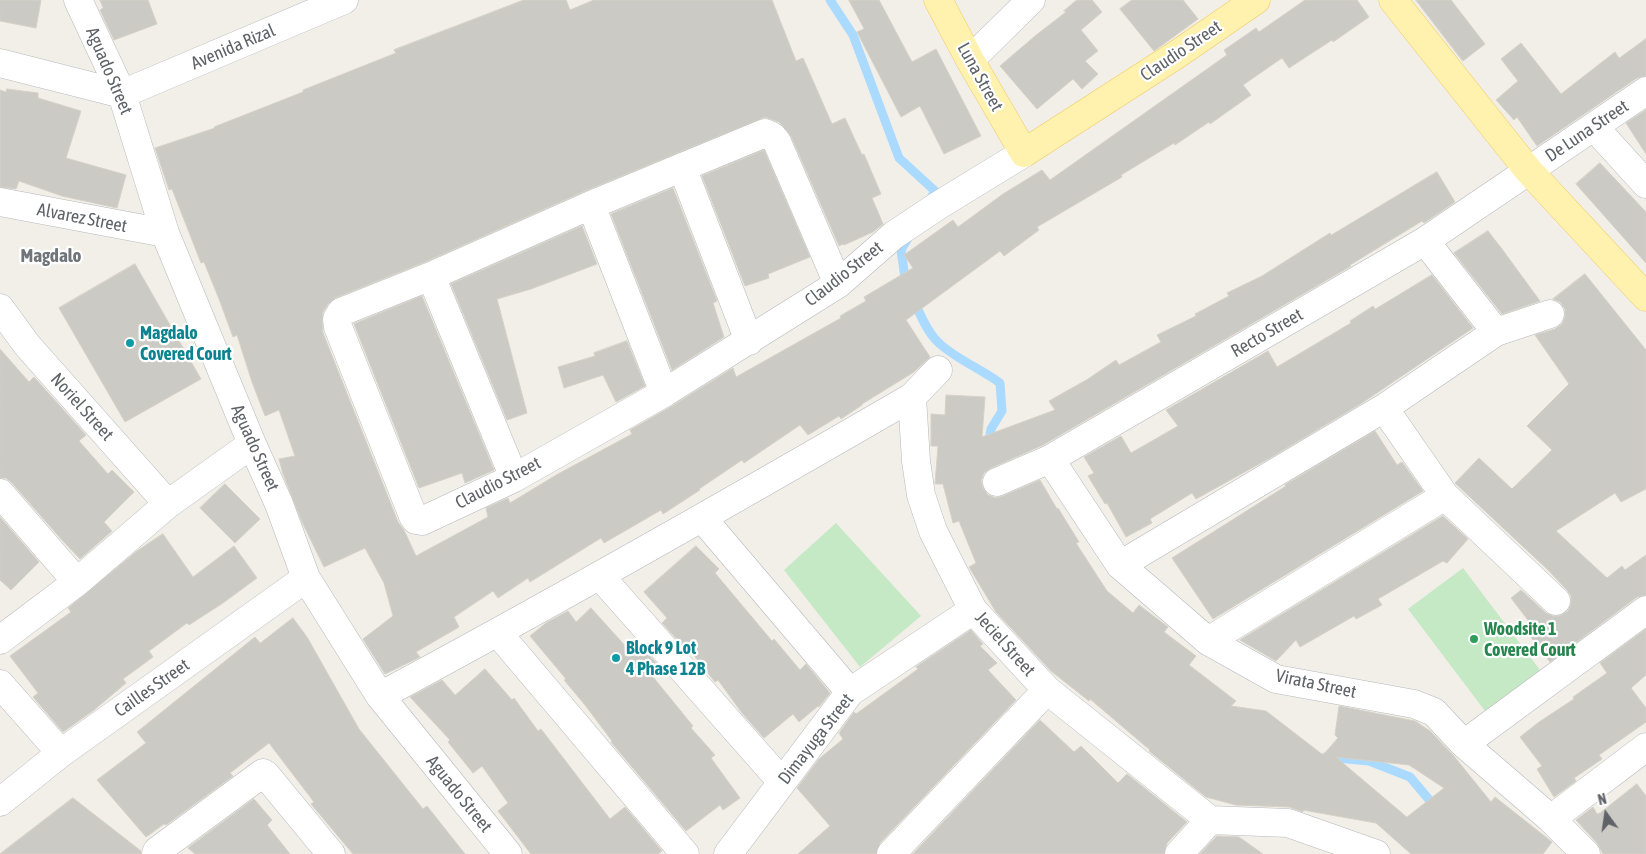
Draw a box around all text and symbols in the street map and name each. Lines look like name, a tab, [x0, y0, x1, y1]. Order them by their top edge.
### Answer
street label: Claudio Street	[1136, 16, 1226, 86]
street label: Avenida Rizal	[188, 20, 278, 74]
street label: Aguado Street	[81, 24, 137, 118]
street label: Luna Street	[952, 39, 1008, 115]
street label: De Luna Street	[1541, 95, 1633, 167]
street label: Alvarez Street	[35, 199, 129, 237]
street label: Claudio Street	[801, 237, 887, 311]
district label: Magdalo	[21, 245, 81, 267]
street label: Recto Street	[1227, 304, 1307, 362]
place label: Magdalo Covered Court	[140, 322, 232, 364]
marker: Magdalo Covered Court	[124, 337, 136, 349]
street label: Noriel Street	[46, 369, 118, 445]
street label: Aguado Street	[226, 401, 284, 495]
street label: Claudio Street	[452, 452, 544, 514]
street label: Jeciel Street	[970, 607, 1040, 681]
place label: Woodsite 1 Covered Court	[1484, 618, 1576, 660]
marker: Woodsite 1 Covered Court	[1468, 633, 1480, 645]
place label: Block 9 Lot 4 Phase 12B	[626, 637, 705, 680]
marker: Block 9 Lot 4 Phase 12B	[610, 652, 622, 664]
street label: Cailles Street	[110, 654, 194, 722]
street label: Virata Street	[1274, 665, 1358, 703]
street label: Dimayuga Street	[774, 689, 858, 789]
street label: Aguado Street	[421, 751, 497, 837]
north arrow	[1581, 789, 1631, 839]
text: N	[1596, 791, 1608, 808]

